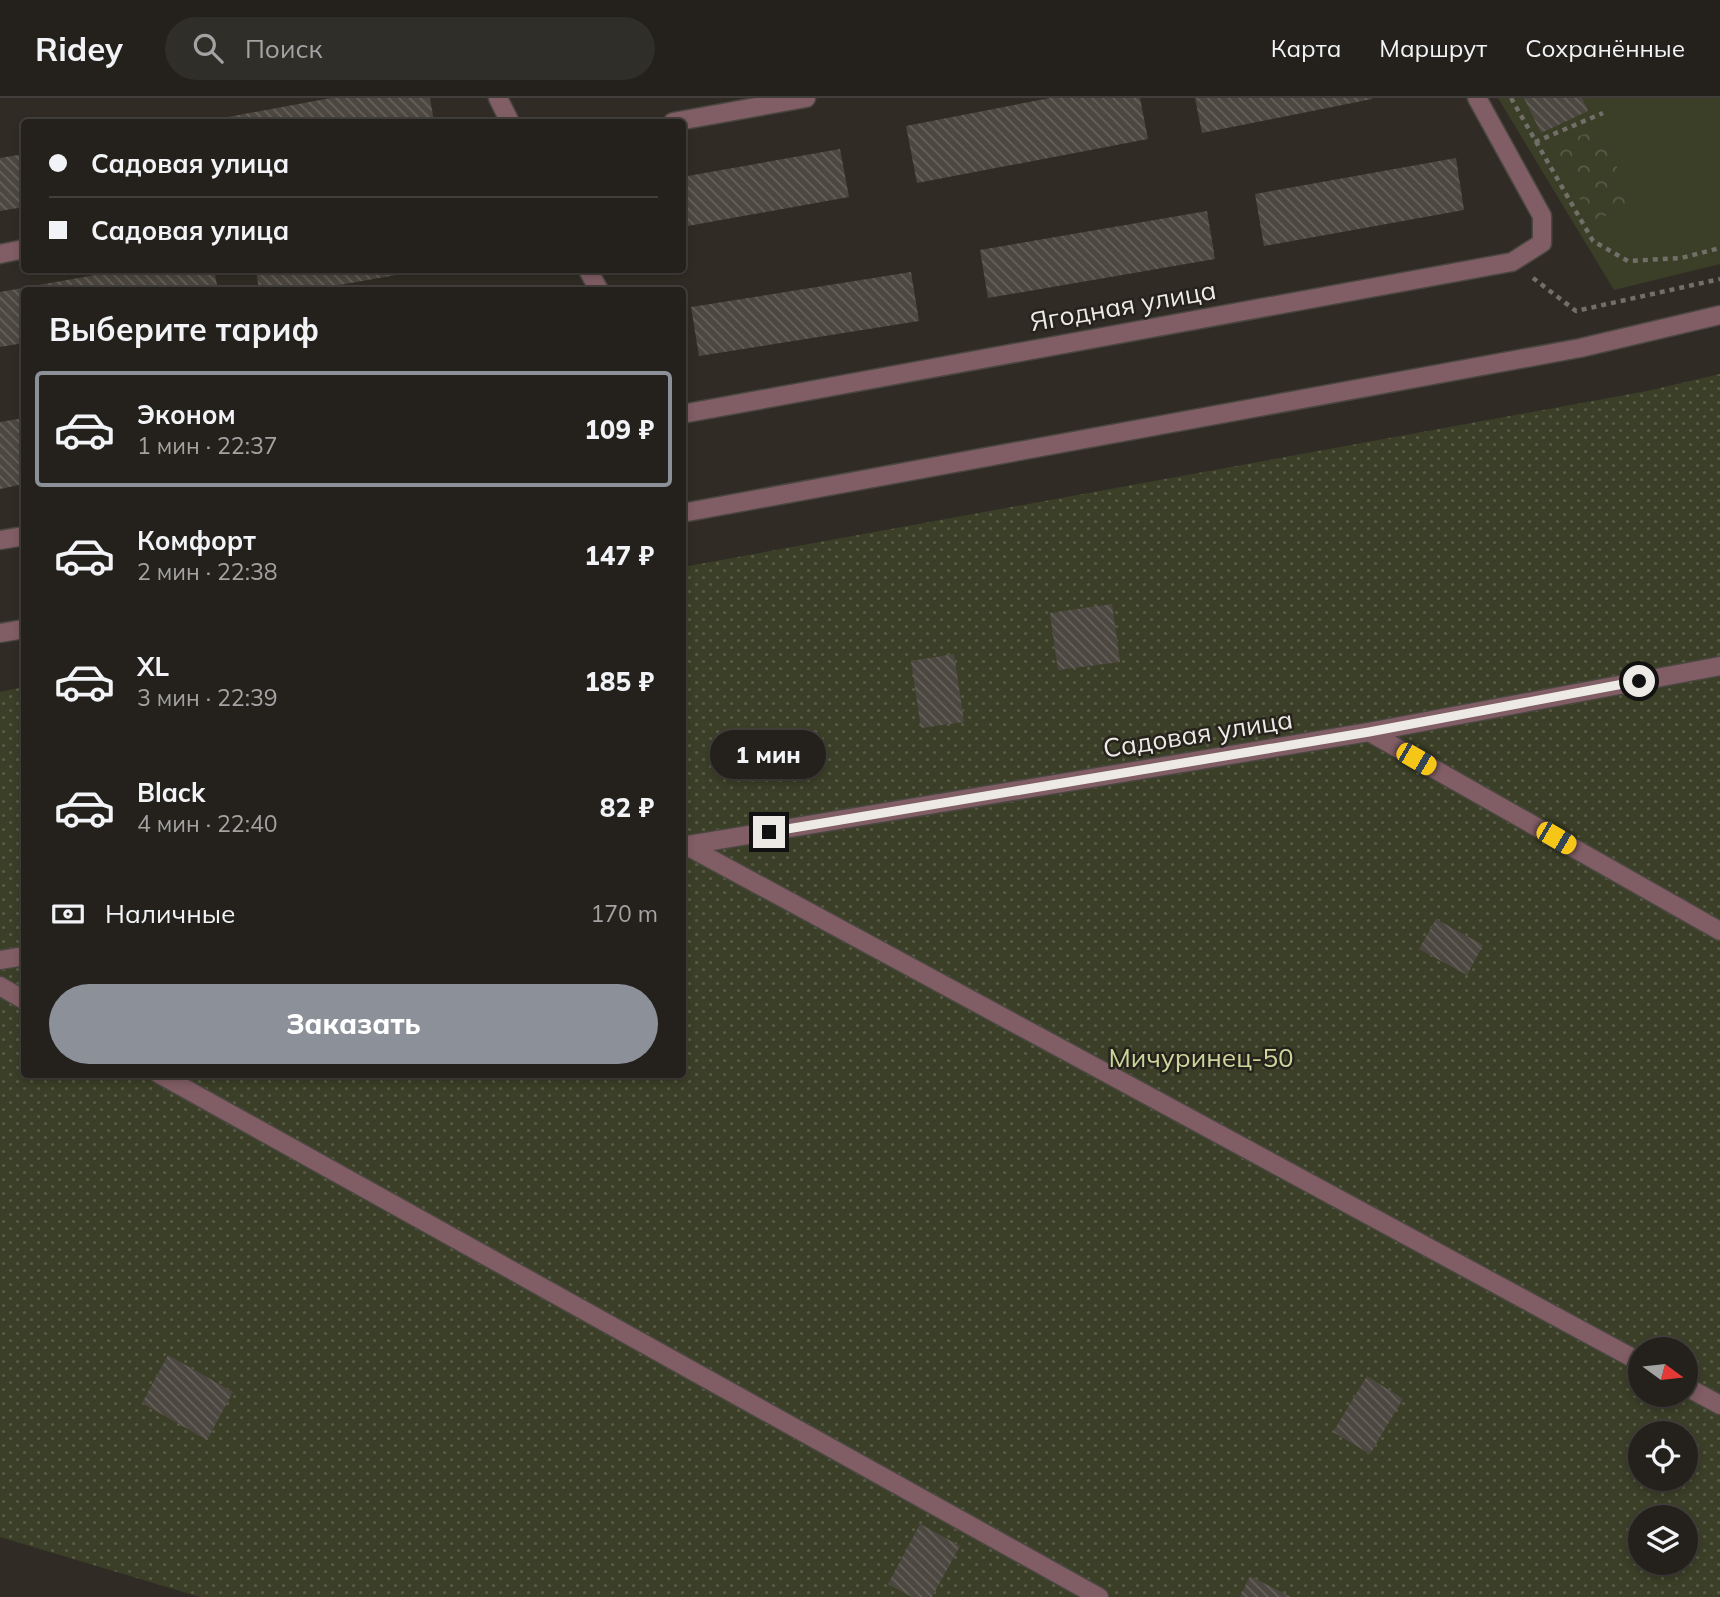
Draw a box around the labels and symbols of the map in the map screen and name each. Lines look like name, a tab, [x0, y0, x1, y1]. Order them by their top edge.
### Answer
street label: Ягодная улица	[1027, 273, 1219, 338]
route start	[1623, 665, 1655, 697]
street label: Садовая улица	[1101, 702, 1295, 765]
callout: 1 мин	[711, 730, 827, 780]
car	[1393, 739, 1440, 779]
route end	[753, 816, 785, 848]
car	[1533, 818, 1580, 858]
park label: Мичуринец-50	[1108, 1041, 1294, 1074]
north arrow	[1628, 1337, 1698, 1407]

